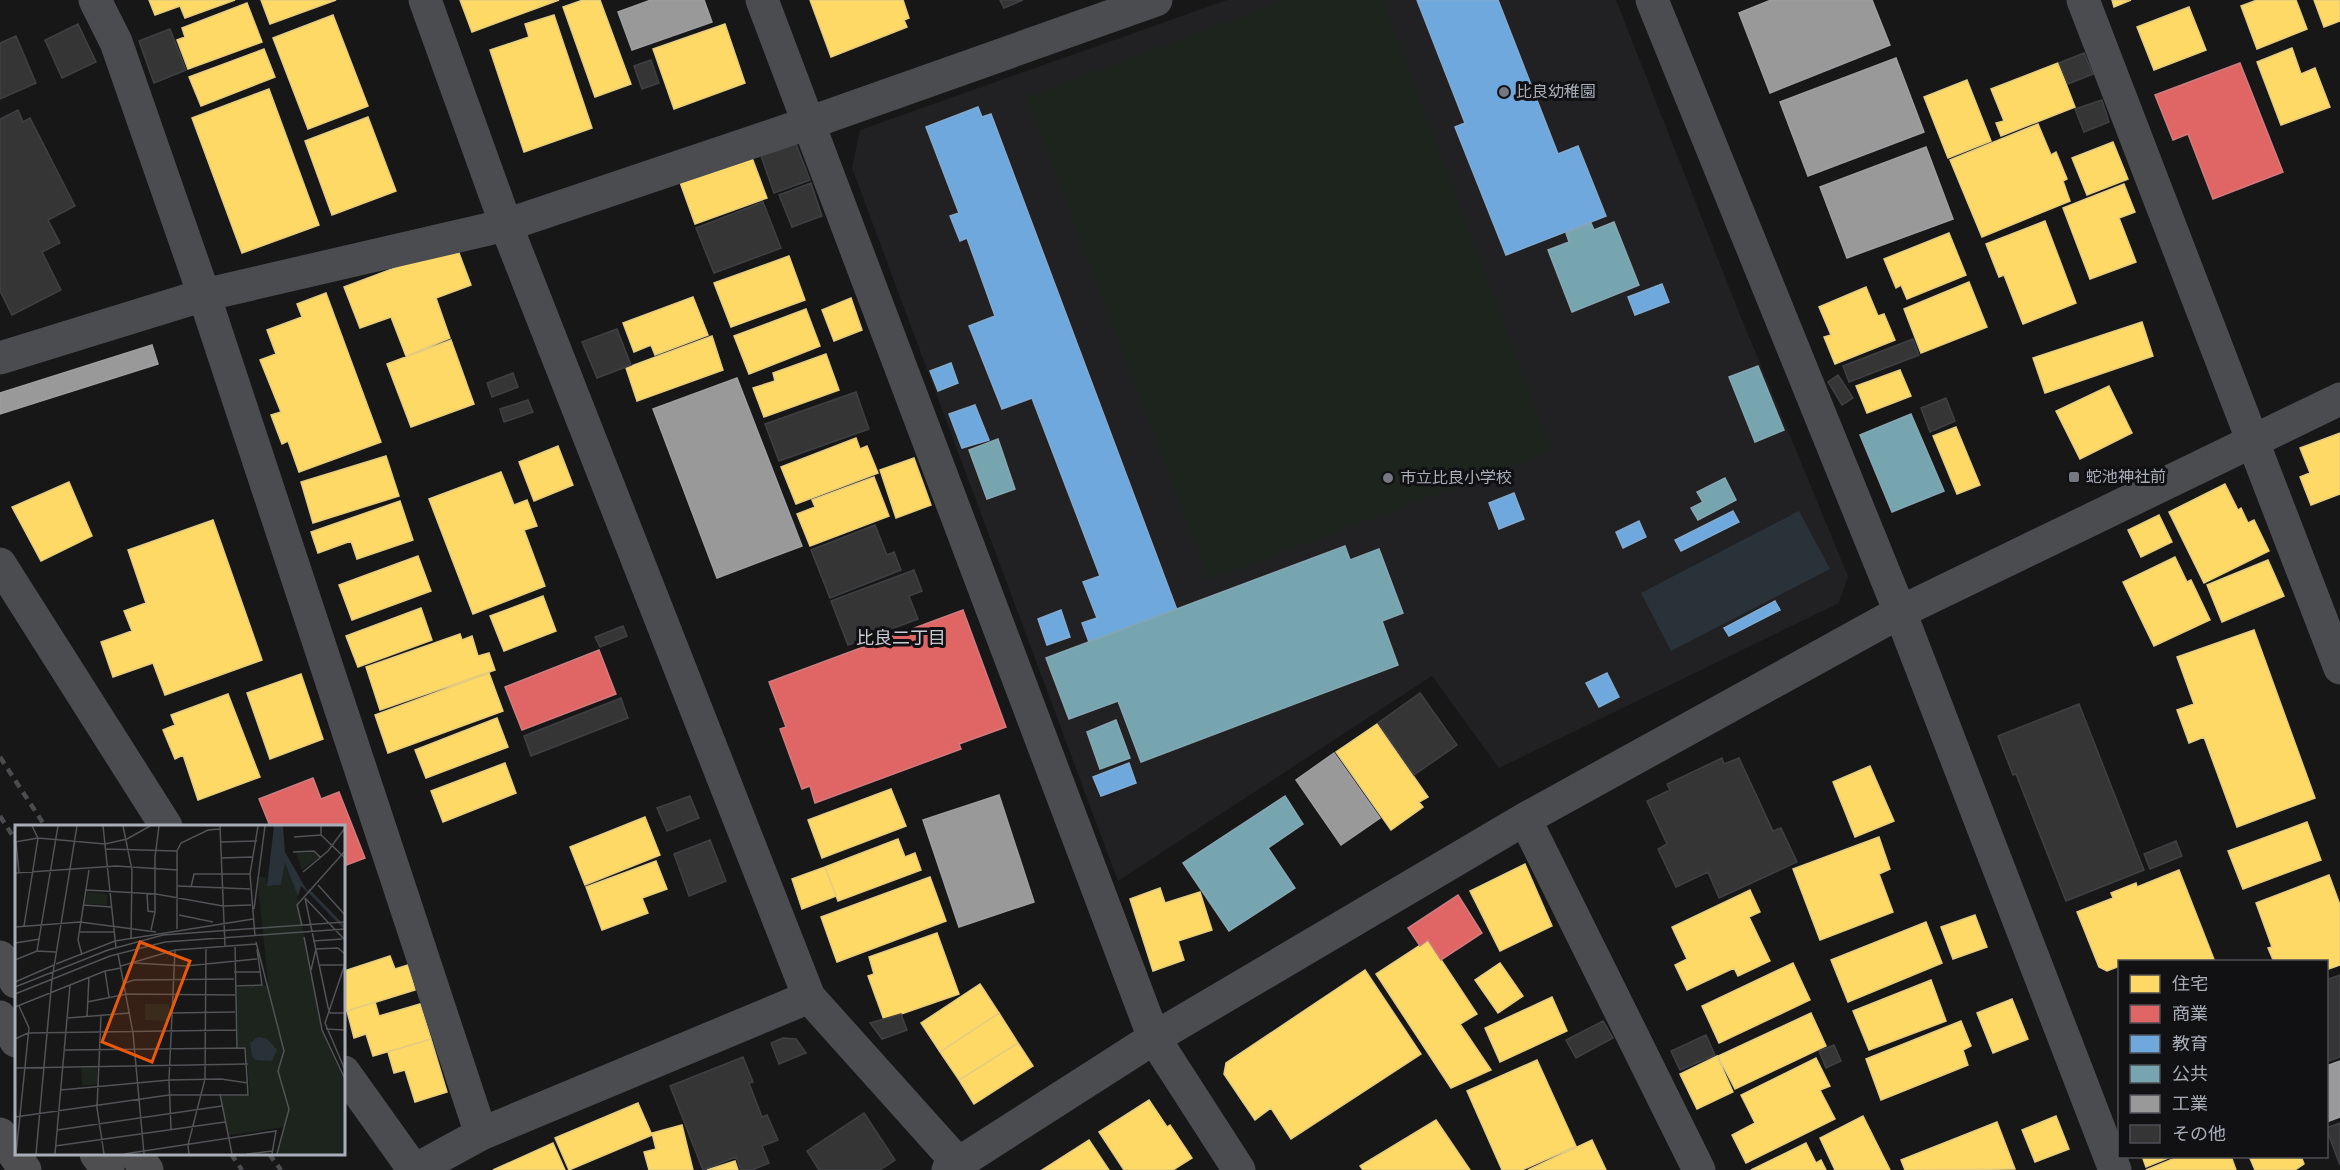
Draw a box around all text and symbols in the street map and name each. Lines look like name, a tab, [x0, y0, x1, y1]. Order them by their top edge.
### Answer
place label: 比良幼稚園	[1516, 82, 1596, 102]
marker: 比良幼稚園	[1497, 85, 1511, 99]
place label: 蛇池神社前	[2086, 467, 2166, 487]
place label: 市立比良小学校	[1400, 468, 1512, 488]
marker: 蛇池神社前	[2067, 470, 2081, 484]
marker: 市立比良小学校	[1381, 471, 1395, 485]
district label: 比良二丁目	[856, 627, 946, 649]
inset map	[15, 825, 345, 1155]
legend	[2118, 960, 2328, 1158]
text: 住宅	[2172, 973, 2208, 995]
text: 商業	[2172, 1003, 2208, 1025]
text: 教育	[2172, 1033, 2208, 1055]
text: 公共	[2172, 1063, 2208, 1085]
text: 工業	[2172, 1093, 2208, 1115]
text: その他	[2172, 1123, 2226, 1145]

